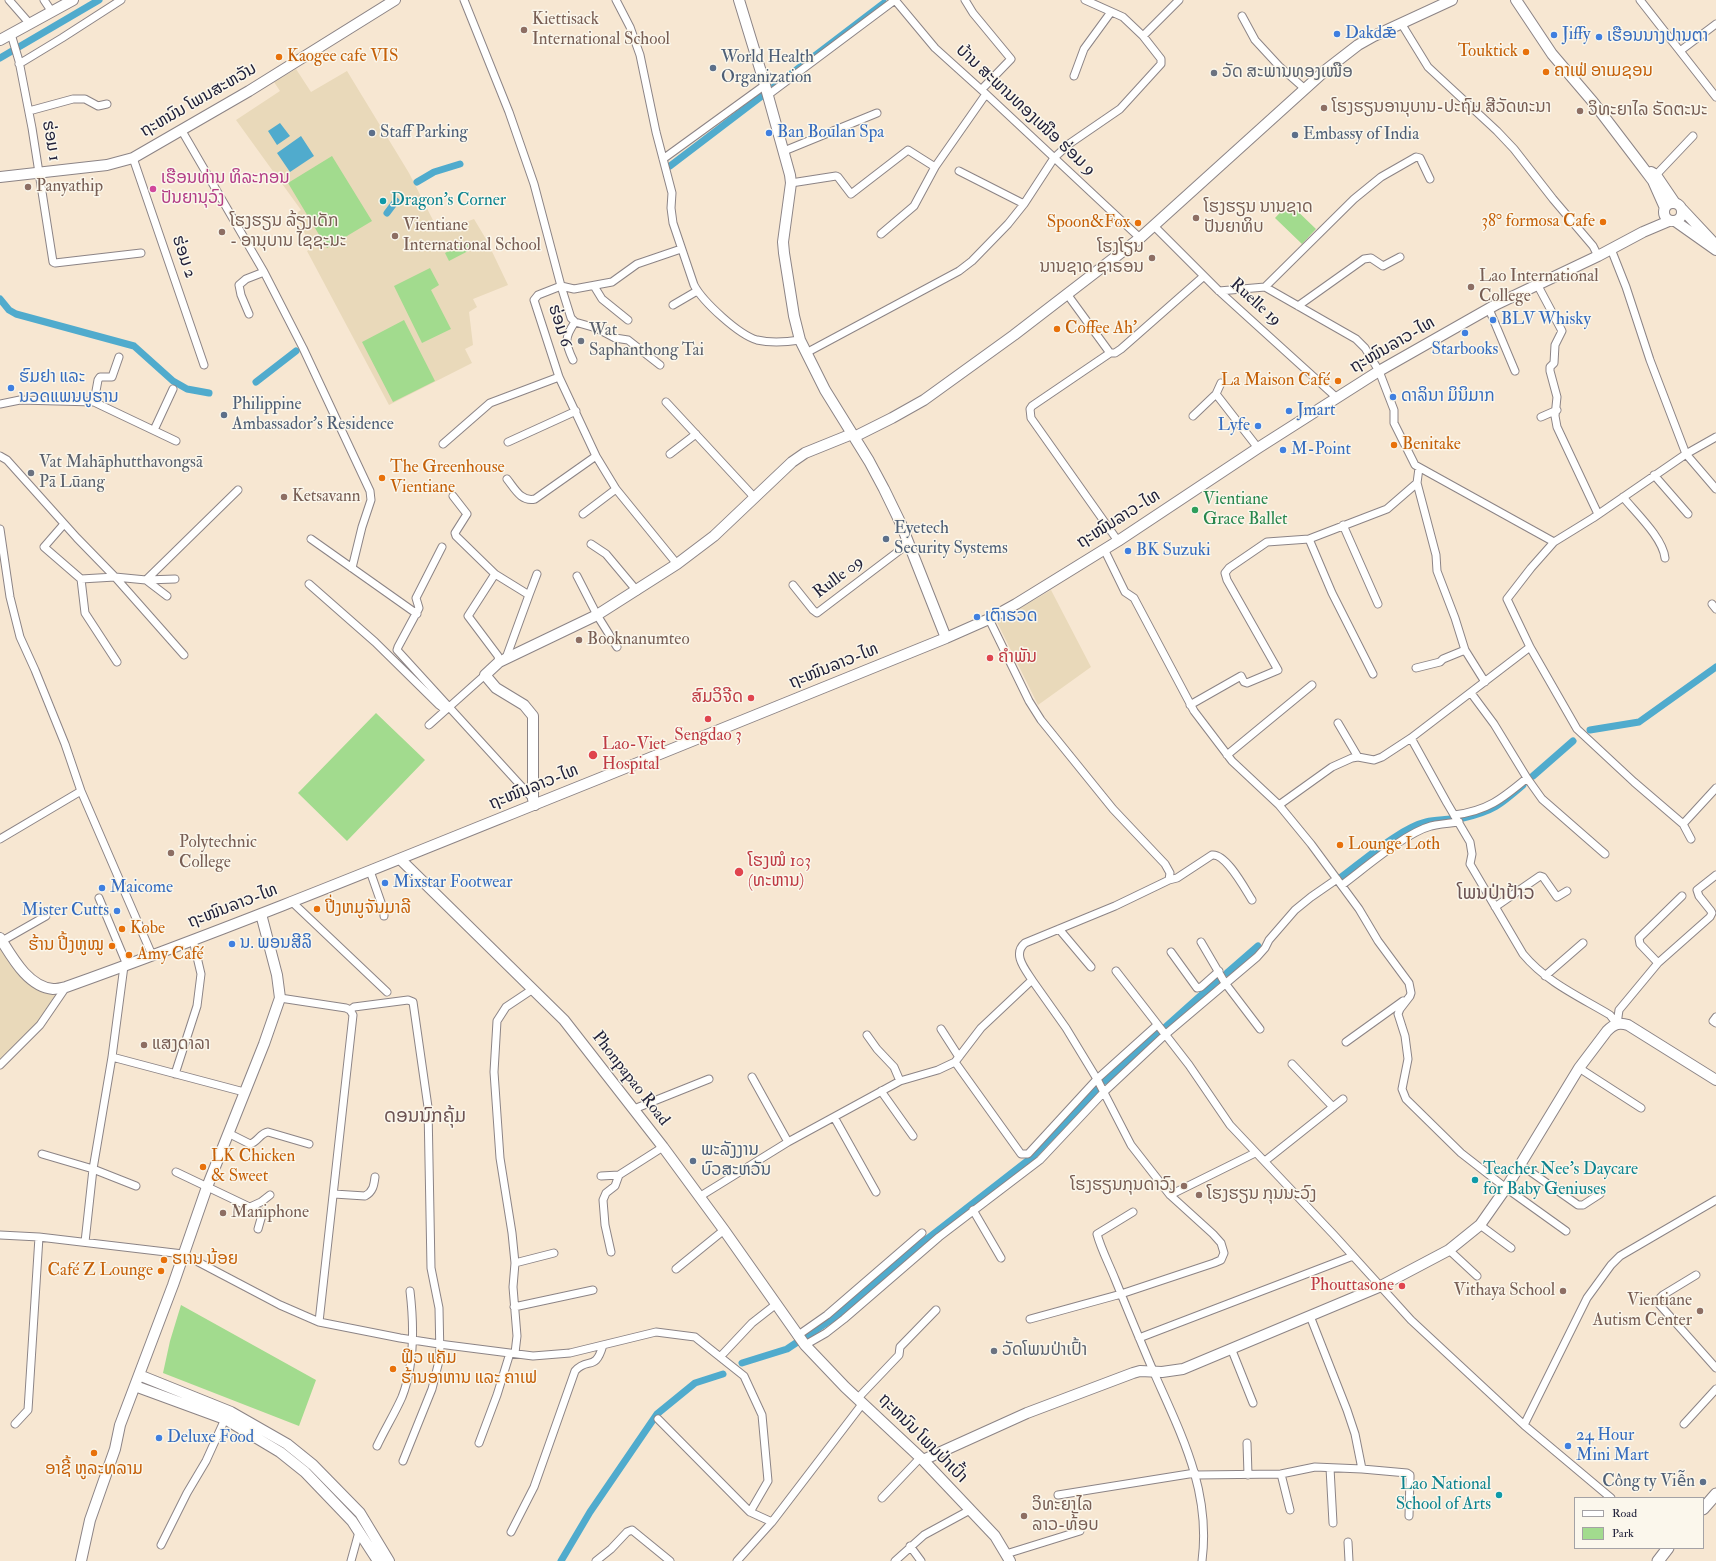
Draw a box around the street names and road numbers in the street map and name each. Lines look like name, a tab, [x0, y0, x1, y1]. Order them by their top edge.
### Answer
street label: ບ້ານ ສະພານທອງເໜືອ ຮ່ອມ 9	[951, 41, 1099, 181]
street label: ຖະຫນົນ ໂພນສະຫວັນ	[137, 59, 261, 143]
street label: ຮ່ອມ 1	[36, 119, 64, 163]
street label: ຮ່ອມ 2	[166, 233, 200, 281]
street label: Ruelle 19	[1225, 275, 1285, 331]
street label: ຮ່ອມ 6	[543, 302, 575, 350]
street label: ຖະໜົນລາວ-ໄທ	[1347, 313, 1439, 379]
street label: ຖະໜົນລາວ-ໄທ	[1073, 486, 1165, 554]
street label: Rulle 09	[810, 553, 868, 603]
street label: ຖະໜົນລາວ-ໄທ	[786, 640, 882, 694]
street label: ຖະໜົນລາວ-ໄທ	[486, 761, 582, 815]
street label: ຖະໜົນລາວ-ໄທ	[185, 880, 281, 934]
street label: Phonpapao Road	[587, 1028, 673, 1130]
street label: ຖະຫນົນ ໂພນປ່າເປົ້າ	[873, 1390, 971, 1488]

